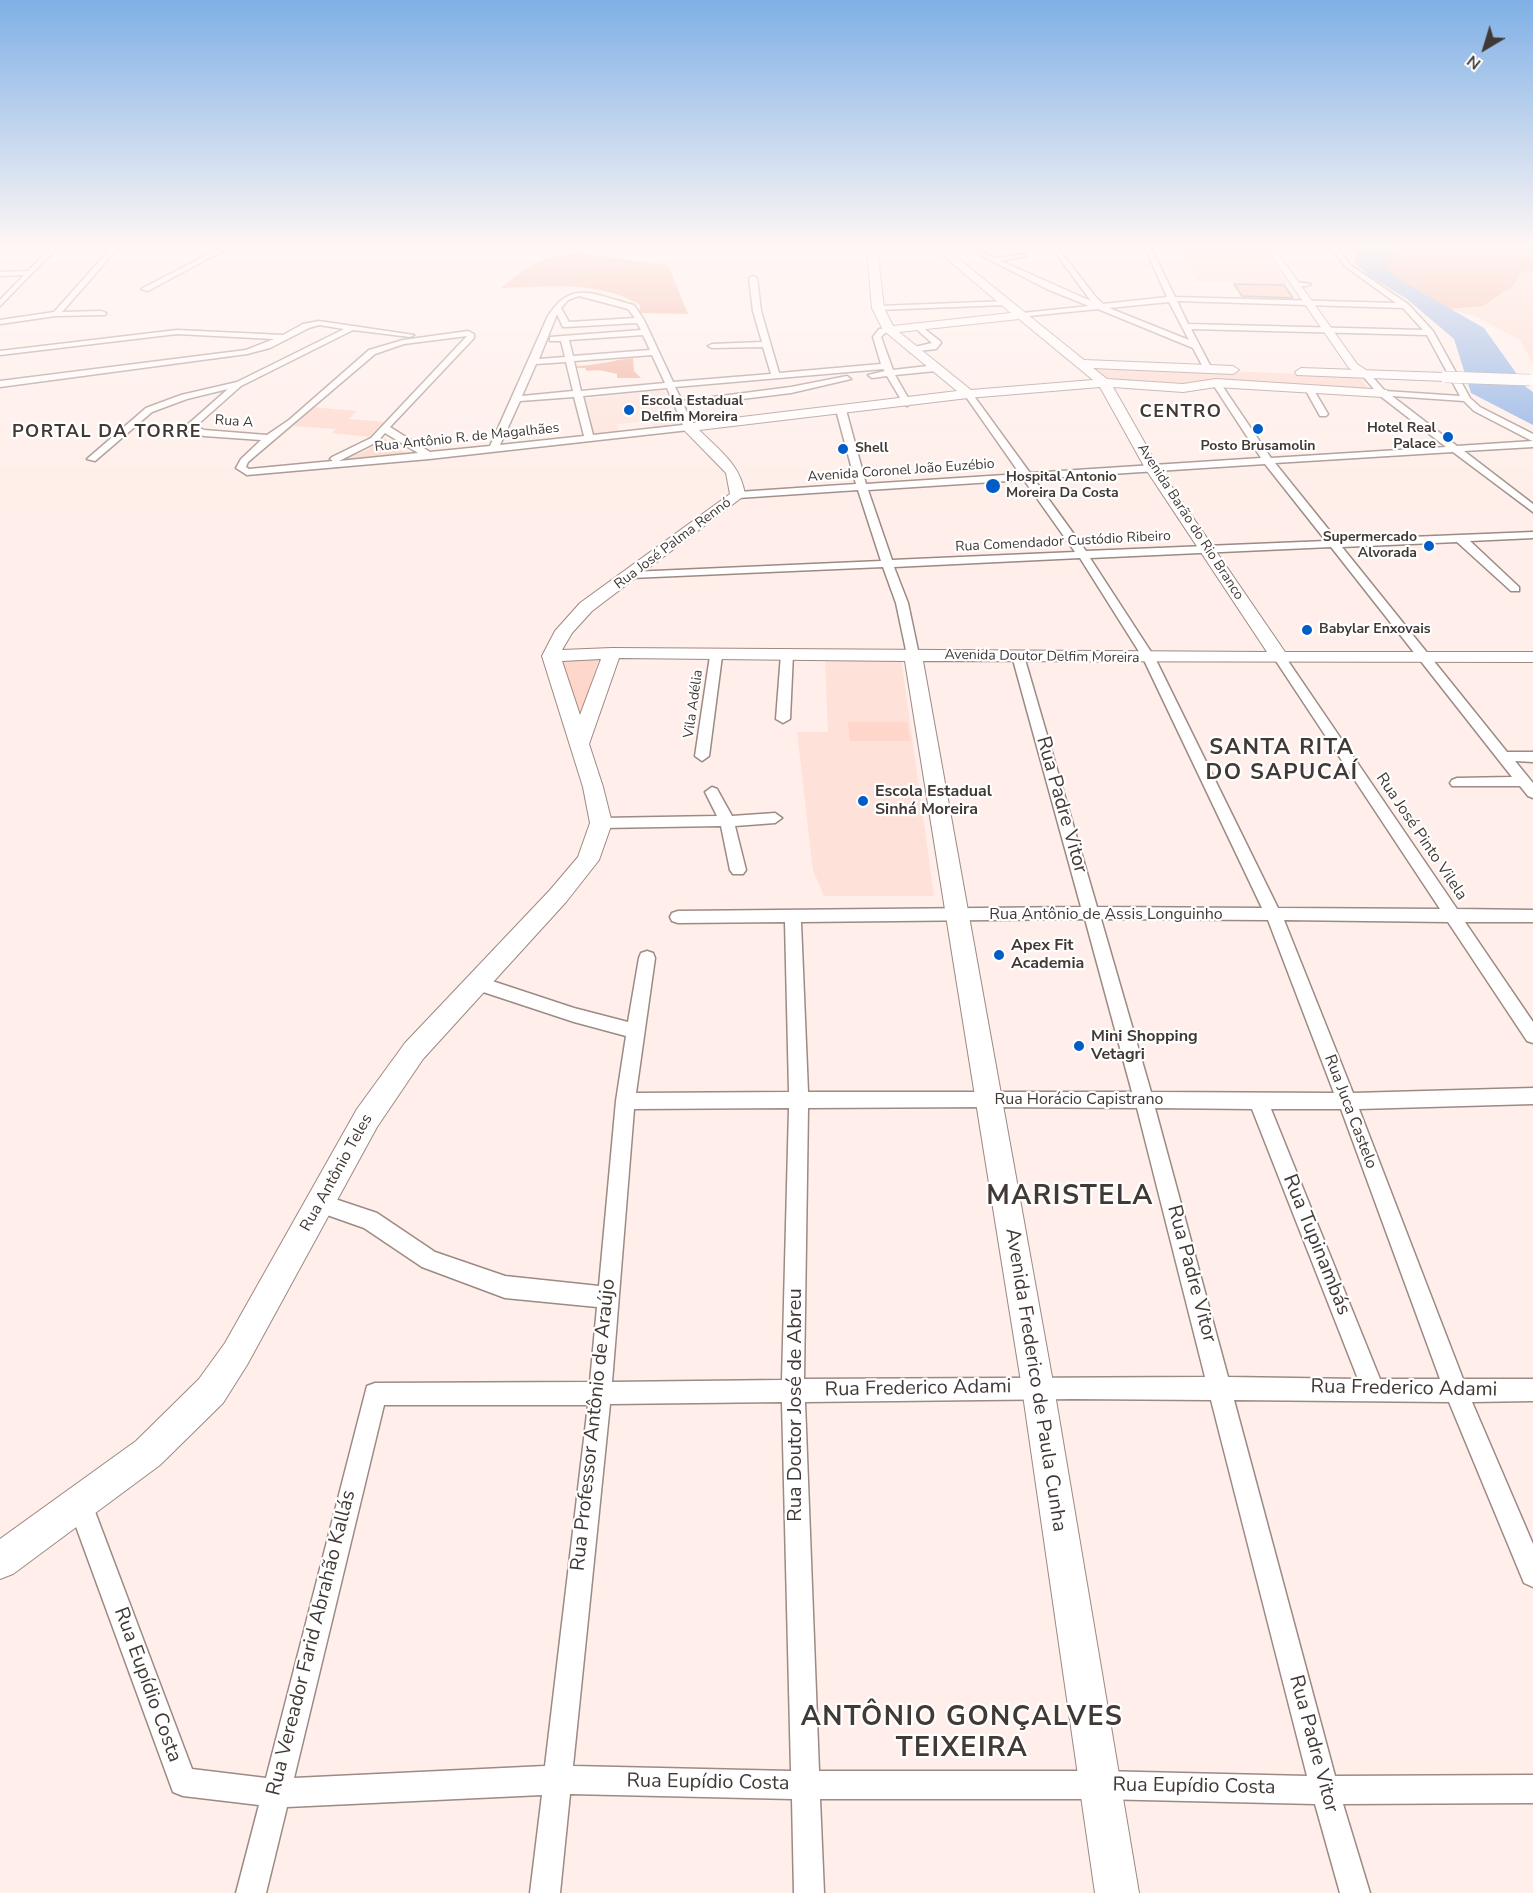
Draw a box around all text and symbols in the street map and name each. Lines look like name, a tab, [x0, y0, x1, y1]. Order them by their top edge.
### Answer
north arrow	[1455, 18, 1515, 78]
text: N	[1462, 50, 1485, 75]
place label: Escola Estadual Delfim Moreira	[641, 394, 743, 426]
district label: CENTRO	[1140, 402, 1222, 424]
marker: Escola Estadual Delfim Moreira	[622, 403, 636, 417]
street label: Rua A	[214, 412, 254, 432]
street label: Rua Antônio R. de Magalhães	[374, 420, 560, 456]
place label: Hotel Real Palace	[1367, 421, 1436, 454]
district label: PORTAL DA TORRE	[12, 422, 202, 444]
marker: Posto Brusamolin	[1251, 422, 1265, 436]
marker: Hotel Real Palace	[1441, 430, 1455, 444]
place label: Posto Brusamolin	[1200, 439, 1316, 455]
place label: Shell	[855, 441, 889, 457]
street label: Avenida Barão do Rio Branco	[1133, 441, 1247, 603]
marker: Shell	[836, 442, 850, 456]
street label: Avenida Coronel João Euzébio	[807, 456, 995, 486]
place label: Hospital Antonio Moreira Da Costa	[1006, 470, 1119, 502]
marker: Hospital Antonio Moreira Da Costa	[984, 477, 1002, 495]
street label: Rua José Palma Rennó	[611, 495, 735, 593]
street label: Rua Comendador Custódio Ribeiro	[955, 528, 1171, 556]
place label: Supermercado Alvorada	[1323, 530, 1417, 562]
marker: Supermercado Alvorada	[1422, 539, 1436, 553]
place label: Babylar Enxovais	[1319, 622, 1431, 638]
marker: Babylar Enxovais	[1300, 623, 1314, 637]
street label: Avenida Doutor Delfim Moreira	[944, 647, 1140, 667]
street label: Vila Adélia	[681, 669, 707, 739]
street label: Rua Padre Vitor	[1030, 734, 1092, 876]
district label: SANTA RITA DO SAPUCAÍ	[1206, 736, 1358, 788]
street label: Rua José Pinto Vilela	[1371, 770, 1471, 904]
place label: Escola Estadual Sinhá Moreira	[875, 782, 992, 820]
marker: Escola Estadual Sinhá Moreira	[856, 794, 870, 808]
street label: Rua Antônio de Assis Longuinho	[989, 905, 1223, 925]
place label: Apex Fit Academia	[1011, 936, 1084, 974]
marker: Apex Fit Academia	[992, 948, 1006, 962]
place label: Mini Shopping Vetagri	[1091, 1027, 1198, 1065]
marker: Mini Shopping Vetagri	[1072, 1039, 1086, 1053]
street label: Rua Juca Castelo	[1319, 1052, 1381, 1172]
street label: Rua Horácio Capistrano	[995, 1090, 1163, 1110]
street label: Rua Antônio Teles	[297, 1111, 377, 1235]
street label: Rua Tupinambás	[1277, 1171, 1355, 1319]
district label: MARISTELA	[986, 1181, 1154, 1213]
street label: Rua Padre Vitor	[1161, 1203, 1221, 1345]
street label: Avenida Frederico de Paula Cunha	[999, 1227, 1071, 1533]
street label: Rua Professor Antônio de Araújo	[567, 1278, 621, 1572]
street label: Rua Doutor José de Abreu	[784, 1288, 808, 1522]
street label: Rua Frederico Adami	[824, 1375, 1012, 1403]
street label: Rua Frederico Adami	[1310, 1375, 1498, 1403]
street label: Rua Vereador Farid Abrahão Kallás	[262, 1488, 362, 1798]
street label: Rua Eupídio Costa	[108, 1604, 186, 1766]
street label: Rua Padre Vitor	[1283, 1673, 1343, 1815]
district label: ANTÔNIO GONÇALVES TEIXEIRA	[801, 1702, 1123, 1765]
street label: Rua Eupídio Costa	[626, 1770, 790, 1796]
street label: Rua Eupídio Costa	[1112, 1774, 1276, 1800]

